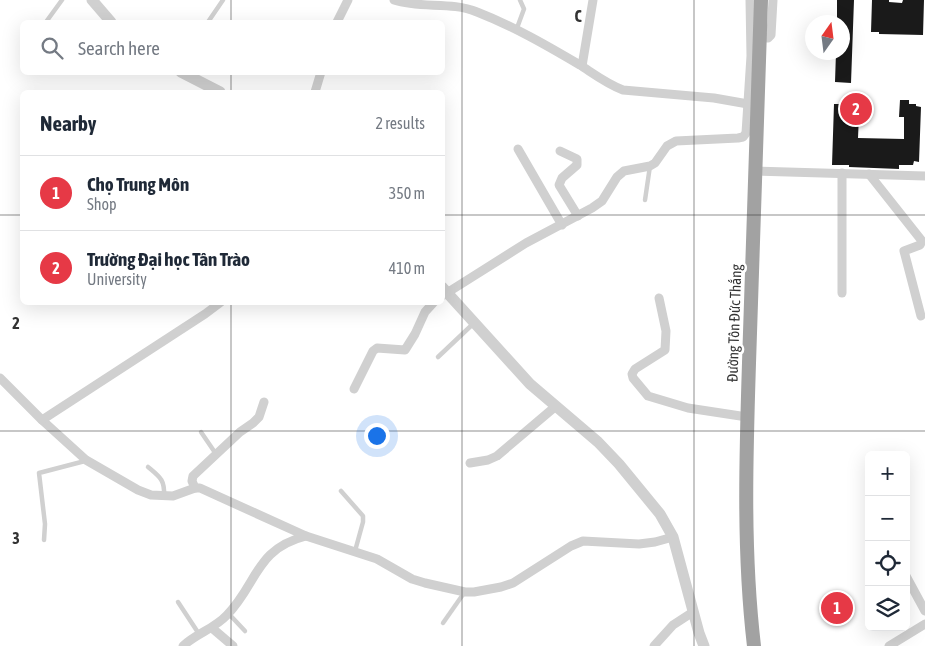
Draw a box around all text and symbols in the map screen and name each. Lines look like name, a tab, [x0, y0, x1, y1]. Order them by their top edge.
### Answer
text: C	[574, 7, 582, 25]
north arrow	[805, 15, 850, 60]
search box	[20, 20, 445, 75]
icon: search	[38, 34, 66, 62]
text: Search here	[78, 37, 160, 59]
pin: 2	[840, 90, 872, 128]
text: Nearby	[40, 111, 96, 135]
text: 2 results	[375, 114, 425, 132]
text: Chọ Trung Môn	[87, 173, 189, 195]
text: 1	[52, 184, 60, 202]
text: 350 m	[389, 184, 425, 202]
text: Shop	[87, 195, 117, 213]
text: Trường Đại học Tân Trào	[87, 248, 250, 270]
text: 2	[52, 259, 60, 277]
text: 410 m	[389, 259, 425, 277]
street label: Đường Tôn Đức Thắng	[723, 263, 745, 382]
text: University	[87, 270, 147, 288]
text: 2	[12, 314, 20, 332]
your location	[364, 423, 390, 449]
map controls	[865, 451, 910, 631]
button: +	[865, 451, 910, 496]
button: −	[865, 496, 910, 541]
text: 3	[12, 529, 20, 547]
button: locate	[865, 541, 910, 586]
button: layers	[865, 586, 910, 631]
pin: 1	[821, 589, 853, 627]

